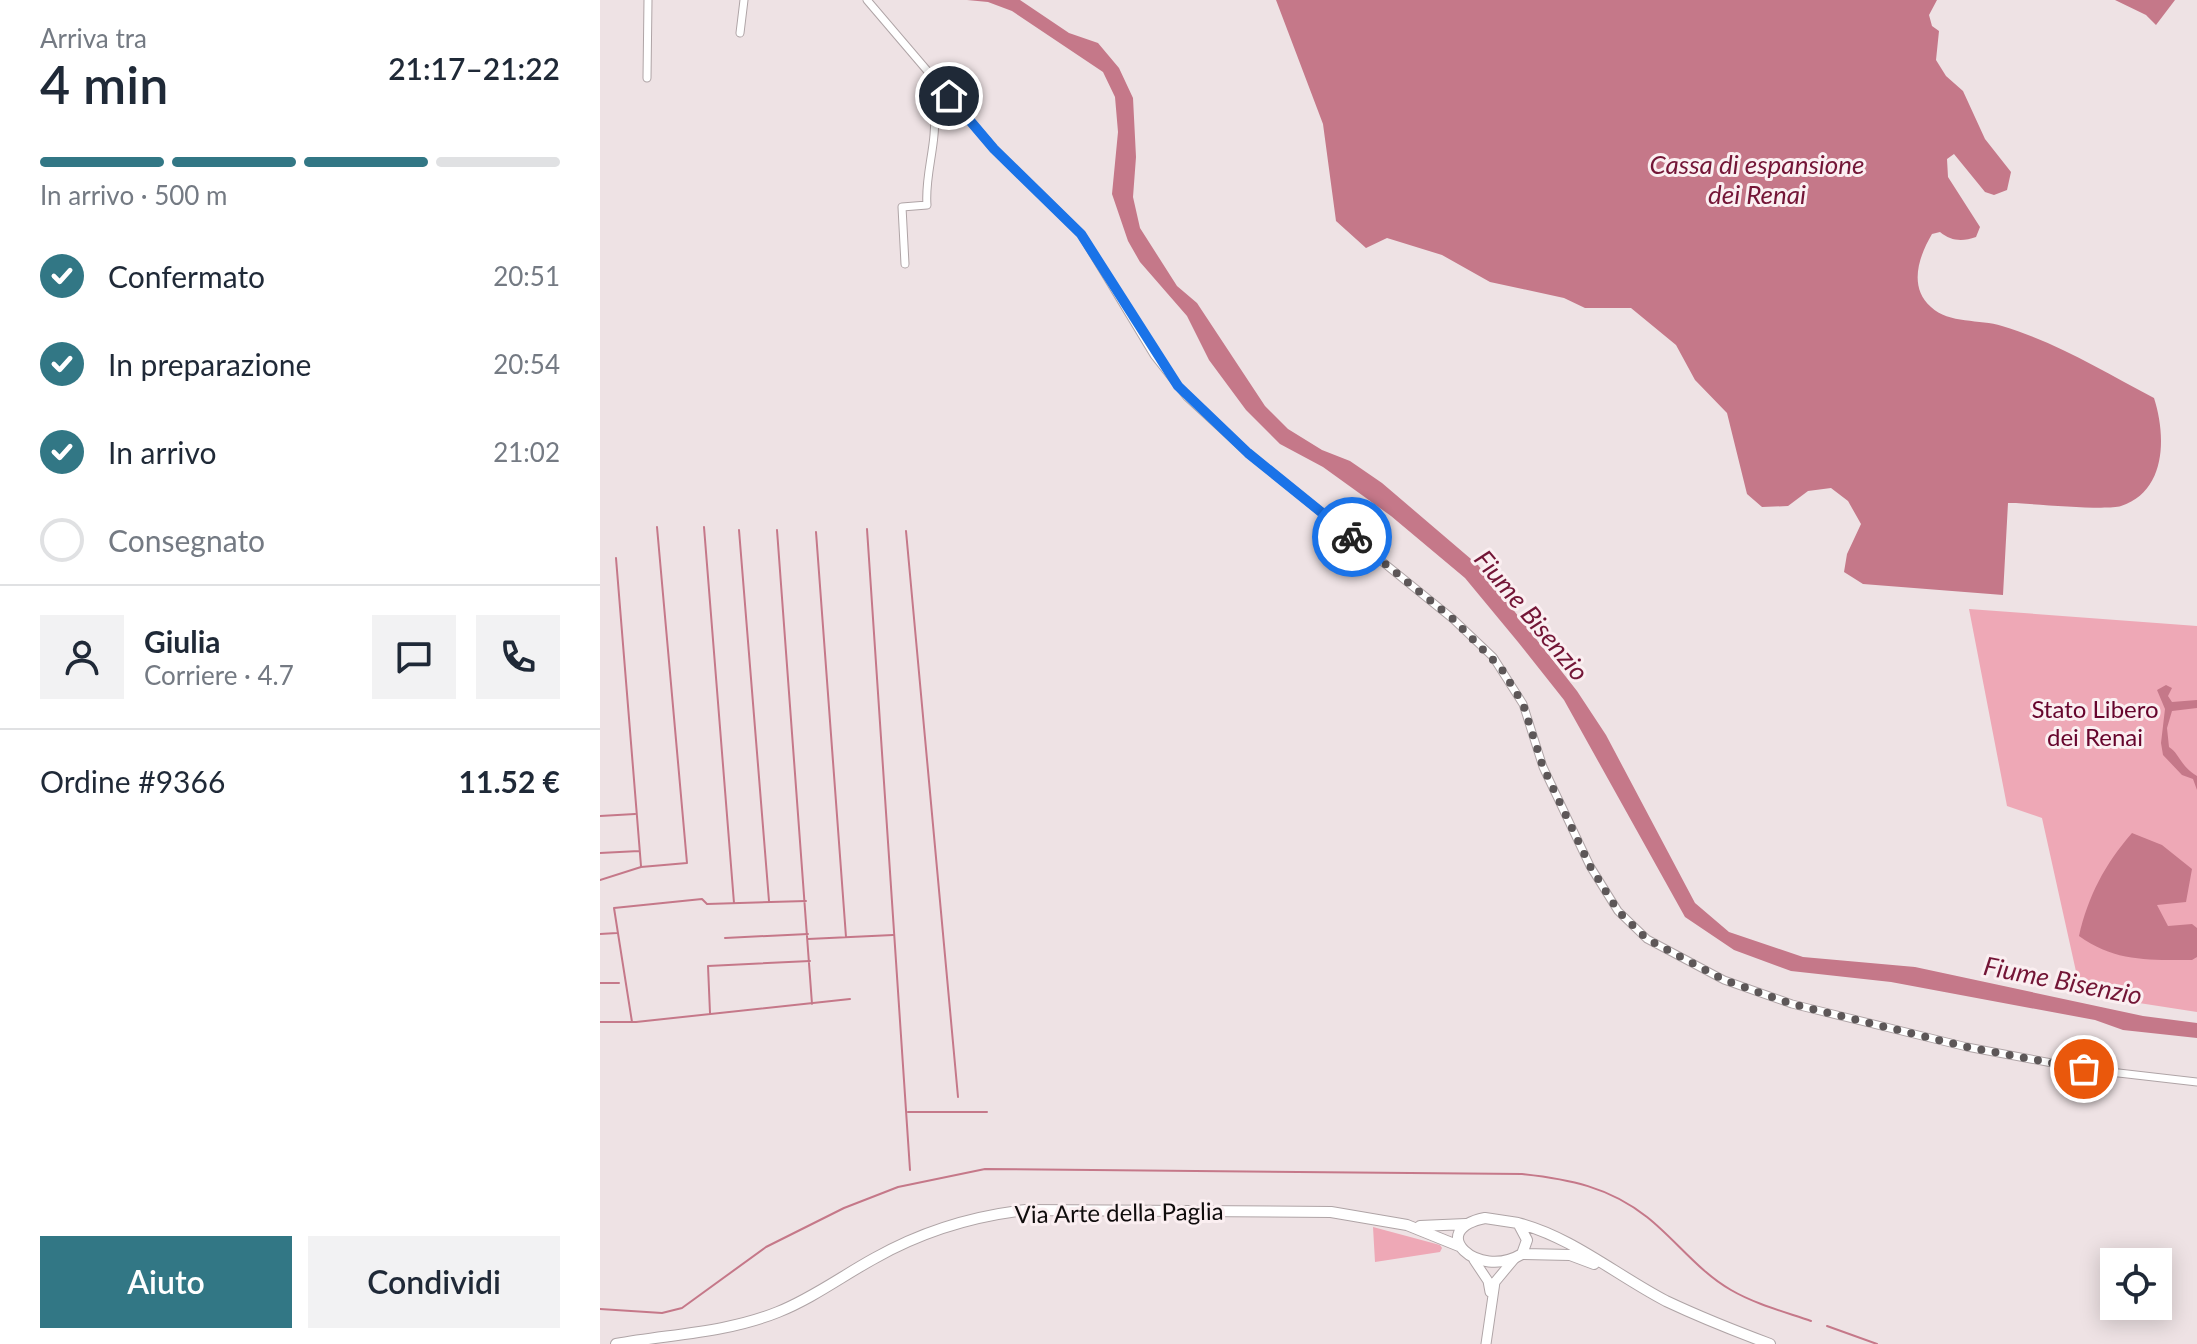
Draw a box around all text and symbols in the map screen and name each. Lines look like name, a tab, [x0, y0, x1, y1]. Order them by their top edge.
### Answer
text: Arriva tra	[40, 22, 147, 54]
text: 21:17–21:22	[388, 50, 560, 86]
text: 4 min	[40, 53, 168, 115]
pin	[915, 62, 983, 130]
icon: home	[927, 74, 971, 118]
water label: Cassa di espansione dei Renai	[1649, 148, 1865, 210]
text: In arrivo · 500 m	[40, 179, 228, 211]
icon: check	[40, 254, 84, 298]
text: Confermato	[108, 258, 265, 294]
text: 20:51	[493, 260, 560, 292]
icon: check	[40, 342, 84, 386]
text: In preparazione	[108, 346, 311, 382]
text: 20:54	[493, 348, 560, 380]
icon: check	[40, 430, 84, 474]
text: In arrivo	[108, 434, 217, 470]
text: 21:02	[493, 436, 560, 468]
courier	[1312, 497, 1392, 577]
icon: bike	[1330, 515, 1374, 559]
text: Consegnato	[108, 522, 265, 558]
water label: Fiume Bisenzio	[1468, 543, 1596, 687]
button: person	[40, 615, 124, 699]
button: chat	[372, 615, 456, 699]
button: phone	[476, 615, 560, 699]
text: Giulia	[144, 623, 221, 659]
text: Corriere · 4.7	[144, 659, 294, 691]
park label: Stato Libero dei Renai	[2031, 694, 2159, 751]
text: Ordine #9366	[40, 763, 225, 799]
text: 11.52 €	[459, 763, 560, 799]
water label: Fiume Bisenzio	[1981, 949, 2145, 1011]
pin	[2050, 1035, 2118, 1103]
icon: bag	[2062, 1047, 2106, 1091]
street label: Via Arte della Paglia	[1014, 1196, 1224, 1228]
button: Aiuto	[40, 1236, 292, 1328]
button: Condividi	[308, 1236, 560, 1328]
map controls	[2100, 1248, 2172, 1320]
button: locate	[2100, 1248, 2172, 1320]

